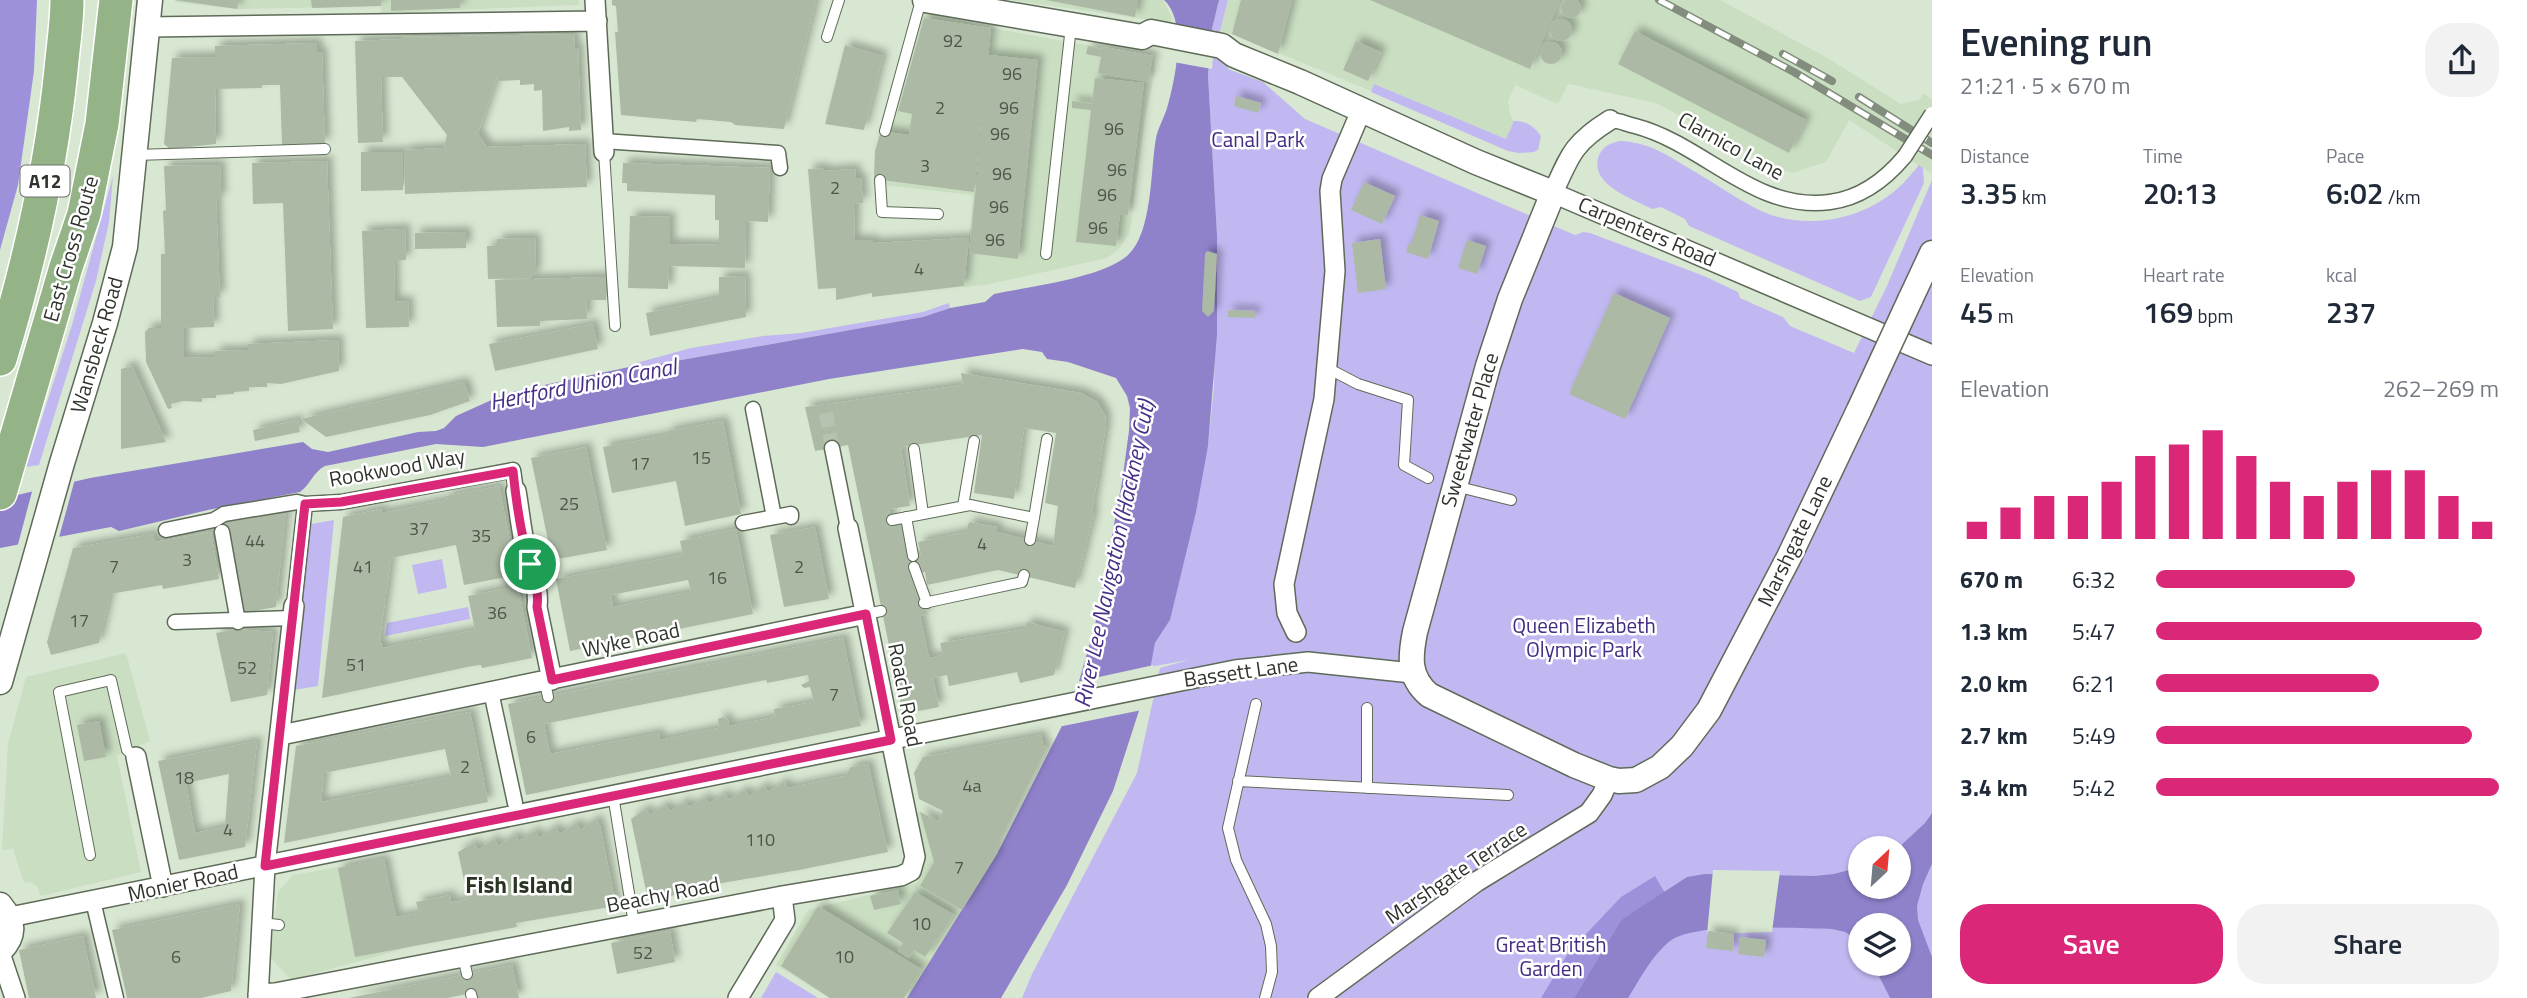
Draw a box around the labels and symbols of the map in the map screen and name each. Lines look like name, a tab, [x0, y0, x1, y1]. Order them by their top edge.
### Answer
house number: 92	[943, 27, 963, 54]
house number: 96	[1002, 60, 1022, 87]
house number: 2	[935, 94, 945, 121]
house number: 96	[999, 94, 1019, 121]
street label: Clarnico Lane	[1673, 103, 1790, 188]
house number: 96	[1104, 115, 1124, 142]
house number: 96	[990, 120, 1010, 147]
park label: Canal Park	[1211, 123, 1305, 155]
house number: 3	[920, 152, 930, 179]
house number: 96	[1107, 156, 1127, 183]
house number: 96	[992, 160, 1012, 187]
road number: A12	[20, 166, 70, 196]
street label: East Cross Route	[34, 172, 106, 325]
house number: 2	[830, 174, 840, 201]
house number: 96	[1097, 181, 1117, 208]
street label: Carpenters Road	[1573, 188, 1721, 275]
house number: 96	[989, 193, 1009, 220]
house number: 96	[1088, 214, 1108, 241]
house number: 96	[985, 226, 1005, 253]
house number: 4	[914, 255, 924, 282]
street label: Wansbeck Road	[61, 273, 131, 417]
water label: Hertford Union Canal	[486, 348, 682, 419]
street label: Sweetwater Place	[1432, 349, 1506, 511]
water label: River Lee Navigation (Hackney Cut)	[1064, 395, 1164, 711]
street label: Rookwood Way	[326, 439, 467, 495]
house number: 15	[691, 444, 711, 471]
house number: 17	[630, 450, 650, 477]
street label: Marshgate Lane	[1748, 469, 1840, 612]
house number: 25	[559, 490, 579, 517]
house number: 37	[409, 515, 429, 542]
house number: 35	[471, 522, 491, 549]
house number: 44	[245, 527, 265, 554]
house number: 4	[977, 530, 987, 557]
pin	[500, 534, 560, 594]
house number: 3	[182, 546, 192, 573]
house number: 7	[109, 553, 119, 580]
house number: 41	[353, 553, 373, 580]
house number: 2	[794, 553, 804, 580]
house number: 16	[707, 564, 727, 591]
house number: 36	[487, 599, 507, 626]
house number: 17	[69, 607, 89, 634]
park label: Queen Elizabeth Olympic Park	[1512, 609, 1656, 665]
street label: Wyke Road	[579, 613, 683, 665]
street label: Roach Road	[880, 640, 932, 749]
street label: Bassett Lane	[1182, 647, 1300, 695]
house number: 51	[346, 651, 366, 678]
house number: 52	[237, 654, 257, 681]
house number: 7	[829, 681, 839, 708]
house number: 6	[526, 723, 536, 750]
house number: 2	[460, 753, 470, 780]
house number: 18	[174, 764, 194, 791]
house number: 4a	[962, 772, 982, 799]
street label: Marshgate Terrace	[1378, 813, 1533, 932]
house number: 4	[223, 816, 233, 843]
house number: 110	[745, 826, 775, 853]
north arrow	[1848, 836, 1911, 900]
house number: 7	[954, 854, 964, 881]
street label: Monier Road	[124, 855, 241, 909]
district label: Fish Island	[465, 867, 573, 902]
street label: Beachy Road	[604, 867, 722, 921]
house number: 10	[911, 910, 931, 937]
park label: Great British Garden	[1496, 928, 1606, 984]
house number: 52	[633, 939, 653, 966]
house number: 6	[171, 943, 181, 970]
house number: 10	[834, 943, 854, 970]

